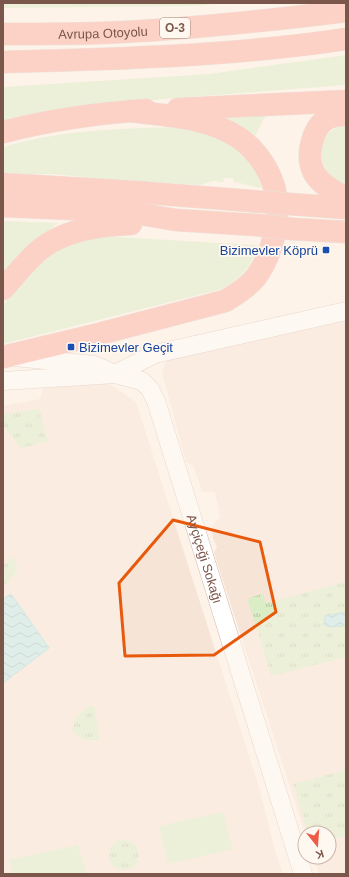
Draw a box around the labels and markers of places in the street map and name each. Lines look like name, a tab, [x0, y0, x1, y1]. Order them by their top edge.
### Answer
place label: Bizimevler Köprü	[220, 243, 318, 258]
marker: Bizimevler Köprü	[321, 245, 331, 255]
place label: Bizimevler Geçit	[79, 340, 173, 355]
marker: Bizimevler Geçit	[66, 342, 76, 352]

